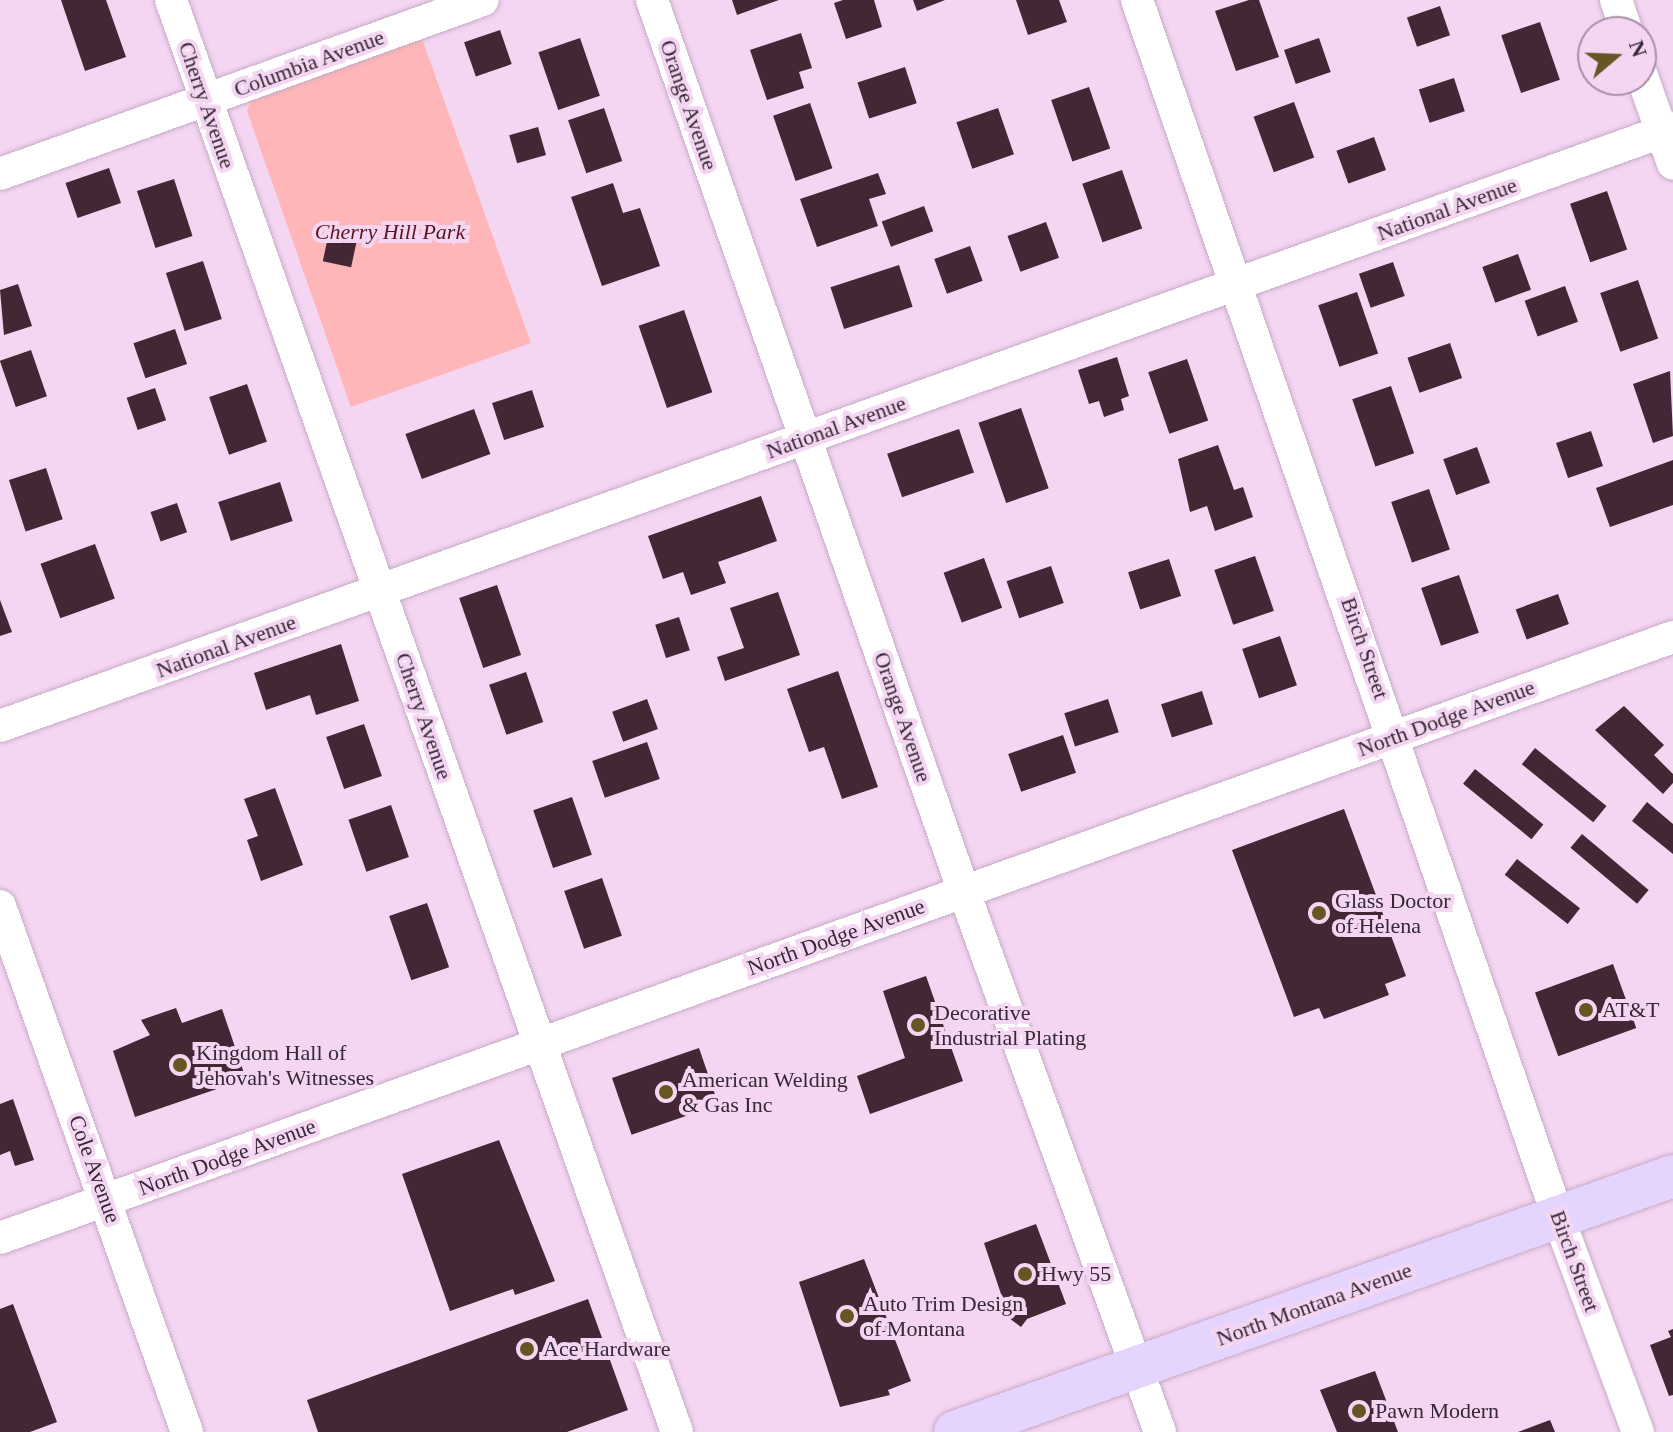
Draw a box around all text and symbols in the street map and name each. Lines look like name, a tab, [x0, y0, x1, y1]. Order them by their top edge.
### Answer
north arrow	[1577, 16, 1657, 96]
street label: Columbia Avenue	[230, 23, 388, 103]
street label: Orange Avenue	[654, 36, 724, 174]
text: N	[1624, 37, 1653, 60]
street label: Cherry Avenue	[173, 38, 241, 172]
street label: National Avenue	[1373, 171, 1521, 247]
park label: Cherry Hill Park	[315, 219, 465, 245]
street label: National Avenue	[762, 389, 910, 465]
street label: Birch Street	[1335, 594, 1395, 702]
street label: National Avenue	[152, 608, 300, 684]
street label: Orange Avenue	[868, 648, 938, 786]
street label: Cherry Avenue	[390, 649, 458, 783]
street label: North Dodge Avenue	[1353, 673, 1539, 763]
place label: Glass Doctor of Helena	[1335, 887, 1450, 938]
street label: North Dodge Avenue	[743, 892, 929, 982]
marker: Glass Doctor of Helena	[1310, 904, 1328, 922]
place label: AT&T	[1602, 997, 1659, 1023]
place label: Decorative Industrial Plating	[934, 999, 1086, 1050]
marker: AT&T	[1577, 1001, 1595, 1019]
marker: Decorative Industrial Plating	[909, 1016, 927, 1034]
place label: Kingdom Hall of Jehovah's Witnesses	[196, 1039, 374, 1090]
marker: Kingdom Hall of Jehovah's Witnesses	[171, 1056, 189, 1074]
place label: American Welding & Gas Inc	[682, 1066, 848, 1118]
marker: American Welding & Gas Inc	[657, 1083, 675, 1101]
street label: Cole Avenue	[63, 1111, 127, 1227]
street label: North Dodge Avenue	[134, 1112, 320, 1202]
street label: Birch Street	[1545, 1207, 1605, 1315]
street label: North Montana Avenue	[1212, 1256, 1416, 1352]
place label: Hwy 55	[1041, 1261, 1111, 1287]
marker: Hwy 55	[1016, 1265, 1034, 1283]
place label: Auto Trim Design of Montana	[863, 1290, 1024, 1342]
marker: Auto Trim Design of Montana	[838, 1307, 856, 1325]
place label: Ace Hardware	[543, 1336, 671, 1362]
marker: Ace Hardware	[518, 1340, 536, 1358]
place label: Pawn Modern	[1375, 1398, 1499, 1424]
marker: Pawn Modern	[1350, 1402, 1368, 1420]

